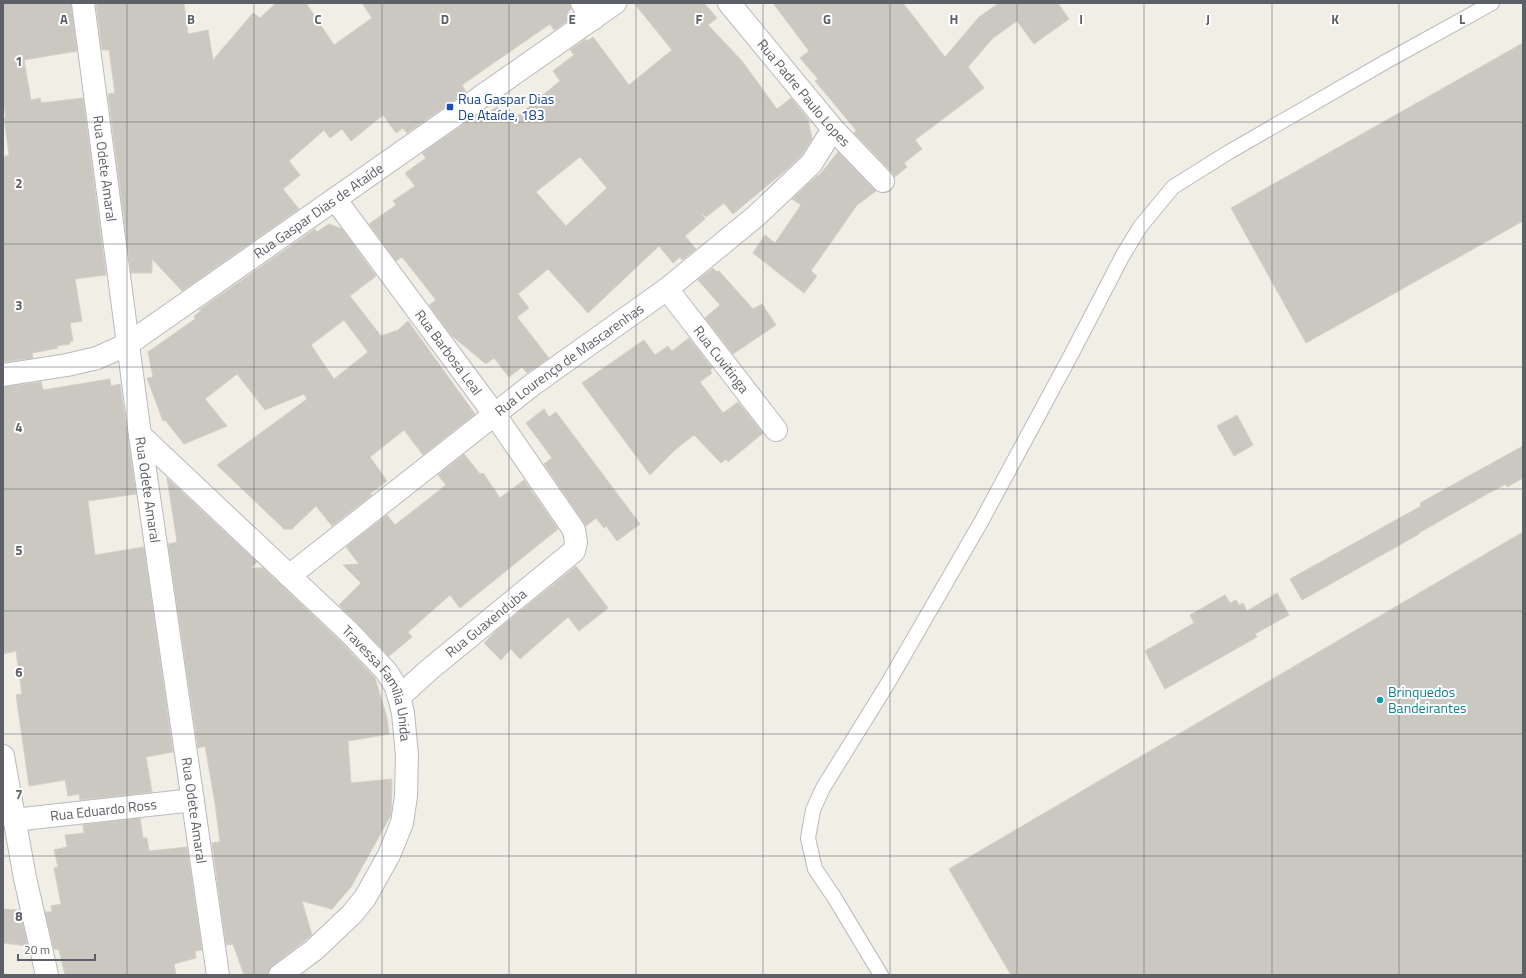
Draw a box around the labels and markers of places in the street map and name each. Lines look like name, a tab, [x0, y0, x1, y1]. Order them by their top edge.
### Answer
place label: Rua Gaspar Dias De Ataíde, 183	[458, 88, 554, 125]
marker: Rua Gaspar Dias De Ataíde, 183	[445, 102, 455, 112]
place label: Brinquedos Bandeirantes	[1388, 681, 1467, 718]
marker: Brinquedos Bandeirantes	[1375, 695, 1385, 705]

